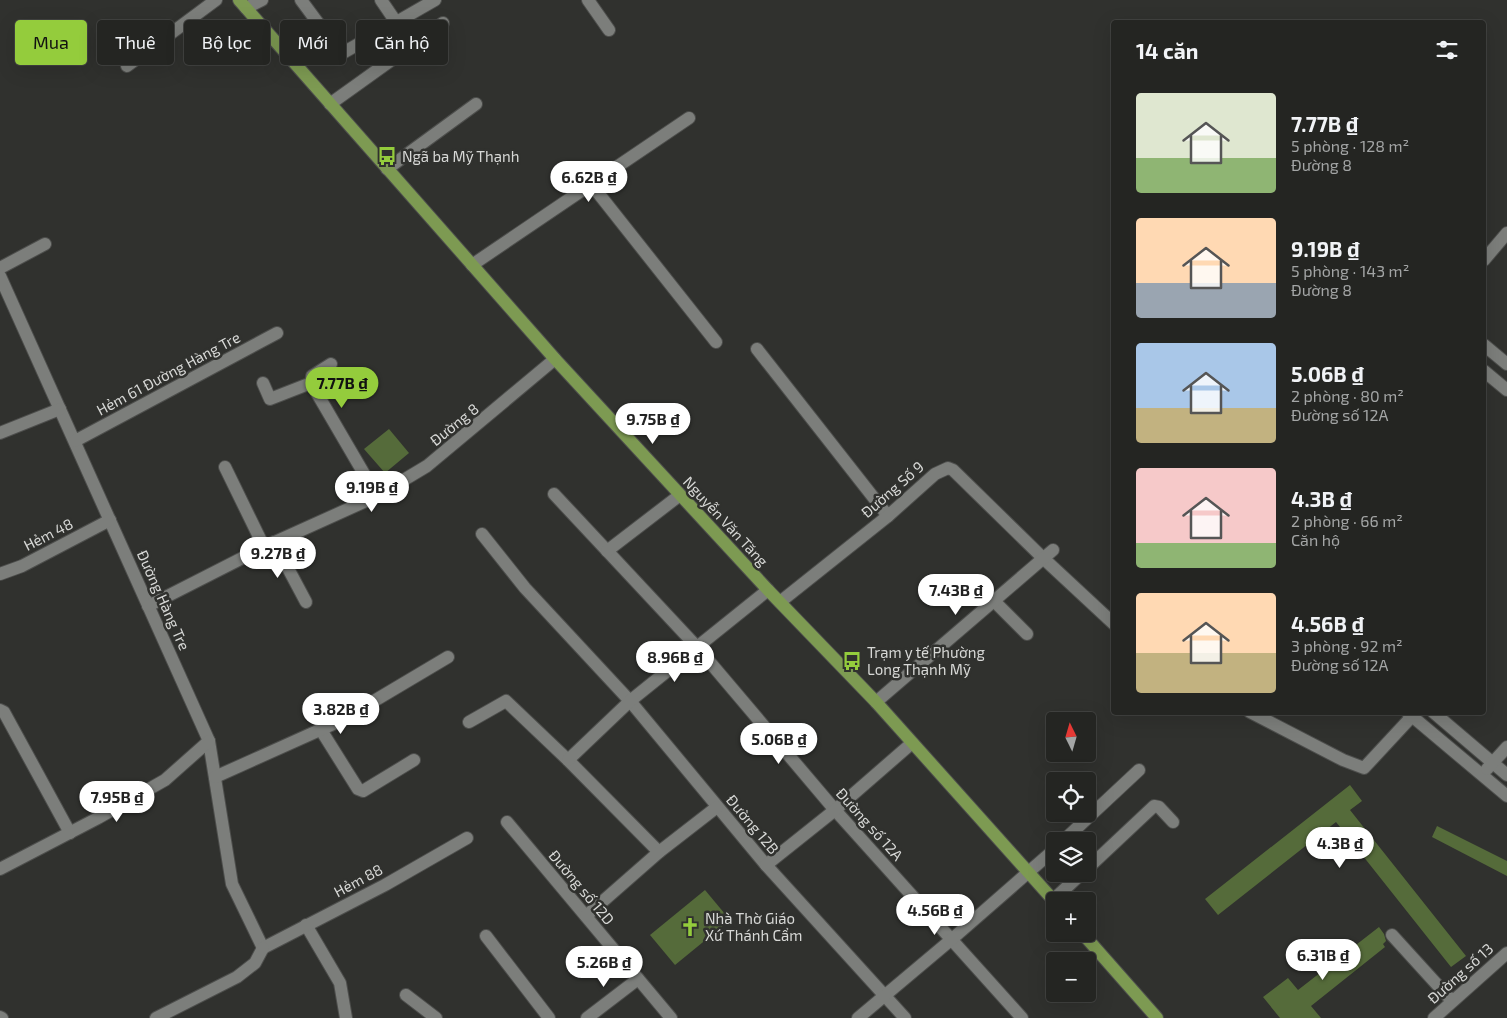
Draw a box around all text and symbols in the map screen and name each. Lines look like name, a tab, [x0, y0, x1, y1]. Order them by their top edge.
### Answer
chip: Mua	[15, 20, 87, 65]
chip: Thuê	[97, 20, 174, 65]
chip: Bộ lọc	[184, 20, 270, 65]
chip: Mới	[280, 20, 346, 65]
chip: Căn hộ	[356, 20, 448, 65]
icon: filters	[1433, 36, 1461, 64]
text: 14 căn	[1136, 38, 1198, 63]
text: 7.77B ₫	[1291, 111, 1358, 136]
icon: home	[1176, 113, 1236, 173]
text: 5 phòng · 128 m²	[1291, 136, 1409, 155]
bus stop icon: Ngã ba Mỹ Thạnh	[376, 145, 398, 167]
place label: Ngã ba Mỹ Thạnh	[402, 147, 519, 165]
text: Đường 8	[1291, 155, 1352, 174]
pin: 6.62B ₫	[543, 160, 635, 203]
text: 6.62B ₫	[561, 167, 617, 186]
text: 9.19B ₫	[1291, 236, 1360, 261]
icon: home	[1176, 238, 1236, 298]
text: 5 phòng · 143 m²	[1291, 261, 1409, 280]
text: Đường 8	[1291, 280, 1352, 299]
street label: Hẻm 61 Đường Hàng Tre	[93, 327, 243, 419]
text: 5.06B ₫	[1291, 361, 1364, 386]
icon: home	[1176, 363, 1236, 423]
pin: 7.77B ₫	[296, 366, 388, 409]
text: 7.77B ₫	[316, 373, 368, 392]
text: 2 phòng · 80 m²	[1291, 386, 1404, 405]
street label: Đường 8	[426, 399, 482, 449]
pin: 9.75B ₫	[607, 402, 699, 445]
text: Đường số 12A	[1291, 405, 1388, 424]
text: 9.75B ₫	[626, 409, 680, 428]
street label: Đường Số 9	[857, 457, 927, 521]
pin: 9.19B ₫	[326, 470, 418, 513]
street label: Nguyễn Văn Tăng	[680, 472, 773, 570]
text: 9.19B ₫	[346, 477, 398, 496]
text: 4.3B ₫	[1291, 486, 1352, 511]
icon: home	[1176, 488, 1236, 548]
text: 2 phòng · 66 m²	[1291, 511, 1403, 530]
street label: Hẻm 48	[20, 514, 76, 554]
text: Căn hộ	[1291, 530, 1340, 549]
pin: 9.27B ₫	[232, 536, 324, 579]
text: 9.27B ₫	[251, 543, 305, 562]
street label: Đường Hàng Tre	[134, 547, 194, 653]
pin: 7.43B ₫	[910, 574, 1002, 616]
text: 7.43B ₫	[929, 580, 983, 599]
text: 4.56B ₫	[1291, 611, 1364, 636]
icon: home	[1176, 613, 1236, 673]
text: 3 phòng · 92 m²	[1291, 636, 1403, 655]
pin: 8.96B ₫	[629, 640, 721, 683]
place label: Trạm y tế Phường Long Thạnh Mỹ	[867, 643, 985, 678]
text: 8.96B ₫	[647, 647, 703, 666]
bus stop icon: Trạm y tế Phường Long Thạnh Mỹ	[841, 650, 863, 672]
text: Đường số 12A	[1291, 655, 1388, 674]
pin: 3.82B ₫	[295, 692, 387, 735]
text: 3.82B ₫	[313, 699, 369, 718]
north arrow	[1046, 712, 1096, 762]
map controls	[1046, 712, 1096, 1002]
pin: 5.06B ₫	[733, 722, 825, 765]
text: 5.06B ₫	[751, 729, 807, 748]
button: locate	[1046, 772, 1096, 822]
pin: 7.95B ₫	[71, 780, 163, 823]
street label: Đường số 12A	[833, 784, 908, 864]
text: 7.95B ₫	[90, 787, 144, 806]
street label: Đường 12B	[723, 791, 783, 857]
pin: 4.3B ₫	[1299, 826, 1381, 869]
button: layers	[1046, 832, 1096, 882]
text: 4.3B ₫	[1317, 833, 1363, 852]
street label: Đường số 12D	[546, 846, 618, 928]
street label: Hẻm 88	[330, 860, 386, 900]
button: +	[1046, 892, 1096, 942]
pin: 4.56B ₫	[889, 894, 981, 936]
text: 4.56B ₫	[907, 900, 963, 919]
place label: Nhà Thờ Giáo Xứ Thánh Cẩm	[705, 909, 802, 944]
church icon: Nhà Thờ Giáo Xứ Thánh Cẩm	[679, 916, 701, 938]
pin: 6.31B ₫	[1277, 938, 1369, 981]
street label: Đường số 13	[1424, 939, 1496, 1007]
text: 6.31B ₫	[1297, 945, 1349, 964]
pin: 5.26B ₫	[558, 946, 650, 988]
text: 5.26B ₫	[577, 952, 631, 971]
button: −	[1046, 952, 1096, 1002]

